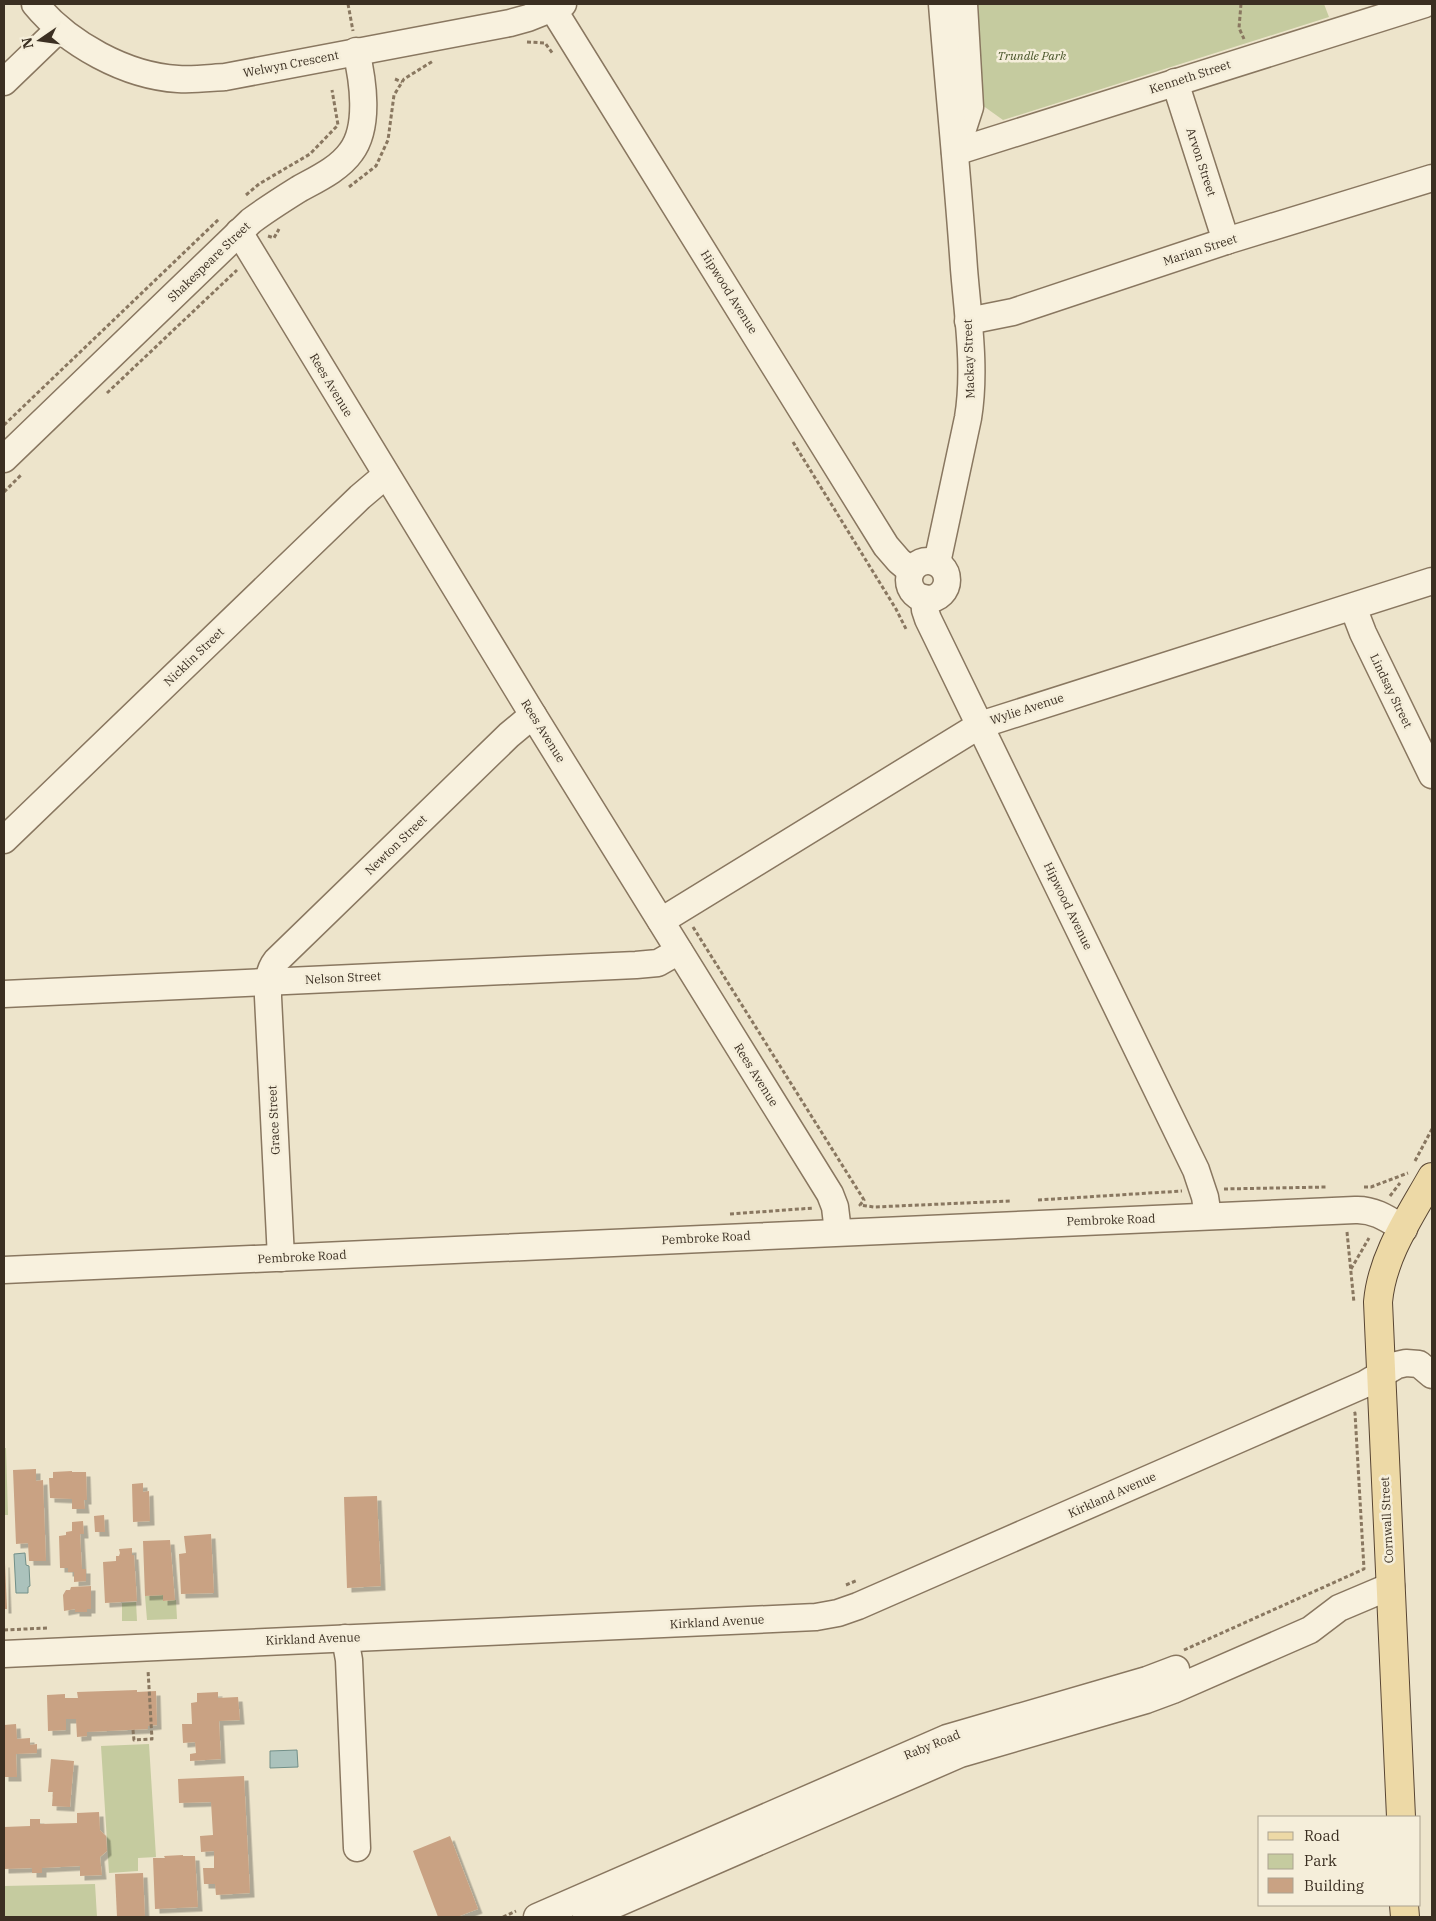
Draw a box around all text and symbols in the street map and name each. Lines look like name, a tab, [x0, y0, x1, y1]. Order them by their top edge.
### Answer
north arrow	[15, 15, 65, 65]
text: N	[17, 36, 37, 50]
street label: Welwyn Crescent	[242, 47, 340, 80]
park label: Trundle Park	[998, 48, 1067, 63]
street label: Kenneth Street	[1147, 56, 1232, 97]
street label: Arvon Street	[1183, 126, 1220, 198]
street label: Shakespeare Street	[164, 218, 253, 305]
street label: Marian Street	[1161, 231, 1239, 269]
street label: Hipwood Avenue	[698, 247, 761, 336]
street label: Mackay Street	[960, 319, 977, 399]
street label: Rees Avenue	[307, 350, 356, 419]
street label: Nicklin Street	[160, 624, 227, 689]
street label: Lindsay Street	[1367, 651, 1416, 730]
street label: Wylie Avenue	[988, 690, 1066, 728]
street label: Rees Avenue	[518, 696, 569, 765]
street label: Newton Street	[362, 811, 430, 878]
street label: Hipwood Avenue	[1041, 859, 1096, 952]
street label: Nelson Street	[305, 968, 381, 987]
street label: Rees Avenue	[731, 1040, 782, 1109]
street label: Grace Street	[264, 1085, 283, 1155]
street label: Pembroke Road	[1066, 1210, 1156, 1229]
street label: Pembroke Road	[661, 1228, 751, 1247]
street label: Pembroke Road	[257, 1247, 347, 1266]
street label: Kirkland Avenue	[1066, 1468, 1158, 1521]
street label: Cornwall Street	[1377, 1476, 1396, 1564]
street label: Kirkland Avenue	[669, 1612, 765, 1631]
street label: Kirkland Avenue	[265, 1629, 361, 1648]
street label: Raby Road	[901, 1726, 962, 1763]
legend	[1258, 1816, 1421, 1906]
text: Road	[1304, 1826, 1340, 1845]
text: Park	[1304, 1851, 1337, 1870]
text: Building	[1304, 1876, 1364, 1895]

